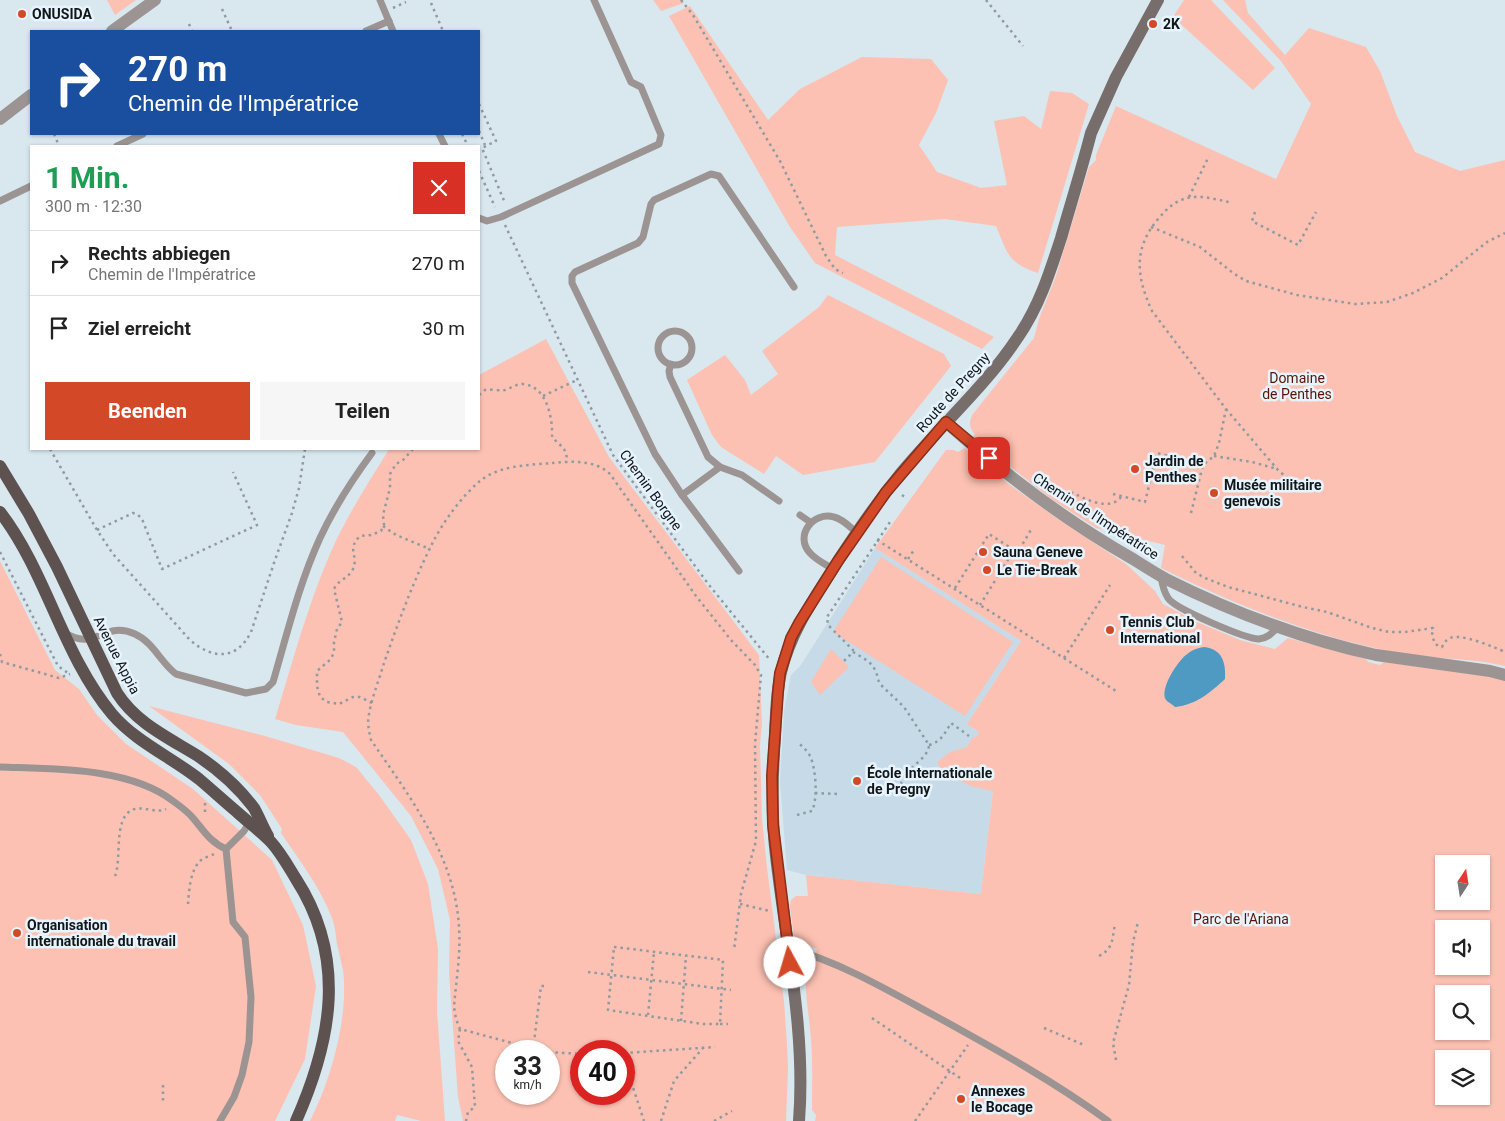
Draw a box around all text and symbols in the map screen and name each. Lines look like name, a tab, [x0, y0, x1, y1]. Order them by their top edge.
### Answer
place label: ONUSIDA	[32, 6, 92, 22]
marker: ONUSIDA	[16, 8, 28, 20]
place label: 2K	[1163, 16, 1180, 32]
marker: 2K	[1147, 18, 1159, 30]
text: 270 m	[128, 49, 227, 90]
icon: right	[45, 50, 110, 115]
text: Chemin de l'Impératrice	[128, 91, 359, 116]
text: 1 Min.	[45, 160, 129, 195]
button: close	[413, 162, 465, 214]
text: 300 m · 12:30	[45, 197, 142, 216]
text: Rechts abbiegen	[88, 242, 230, 265]
icon: right	[45, 249, 73, 277]
text: 270 m	[412, 252, 465, 275]
text: Chemin de l'Impératrice	[88, 265, 256, 284]
icon: arrive	[45, 314, 73, 342]
text: Ziel erreicht	[88, 317, 191, 340]
text: 30 m	[422, 317, 465, 340]
street label: Route de Pregny	[913, 349, 993, 435]
park label: Domaine de Penthes	[1262, 370, 1332, 402]
button: Beenden	[45, 382, 250, 440]
button: Teilen	[260, 382, 465, 440]
pin	[968, 437, 1010, 479]
icon: arrive	[975, 444, 1003, 472]
street label: Chemin Borgne	[616, 447, 686, 533]
place label: Jardin de Penthes	[1145, 453, 1204, 485]
marker: Jardin de Penthes	[1129, 463, 1141, 475]
street label: Chemin de l'Impératrice	[1030, 469, 1162, 563]
place label: Musée militaire genevois	[1224, 477, 1322, 509]
marker: Musée militaire genevois	[1208, 487, 1220, 499]
place label: Sauna Geneve	[993, 544, 1083, 560]
marker: Sauna Geneve	[977, 546, 989, 558]
place label: Le Tie-Break	[997, 562, 1078, 578]
marker: Le Tie-Break	[981, 564, 993, 576]
street label: Avenue Appia	[91, 613, 143, 697]
place label: Tennis Club International	[1120, 614, 1200, 646]
marker: Tennis Club International	[1104, 624, 1116, 636]
place label: École Internationale de Pregny	[867, 764, 993, 797]
marker: École Internationale de Pregny	[851, 775, 863, 787]
north arrow	[1435, 855, 1490, 910]
map controls	[1435, 855, 1490, 1105]
park label: Parc de l'Ariana	[1193, 911, 1289, 927]
place label: Organisation internationale du travail	[27, 917, 176, 949]
button: sound	[1435, 920, 1490, 975]
marker: Organisation internationale du travail	[11, 927, 23, 939]
position arrow	[763, 936, 815, 988]
button: search	[1435, 985, 1490, 1040]
speed limit sign: 40	[570, 1040, 635, 1105]
button: layers	[1435, 1050, 1490, 1105]
text: 33	[513, 1052, 542, 1081]
text: km/h	[513, 1078, 542, 1092]
place label: Annexes le Bocage	[971, 1083, 1033, 1115]
marker: Annexes le Bocage	[955, 1093, 967, 1105]

